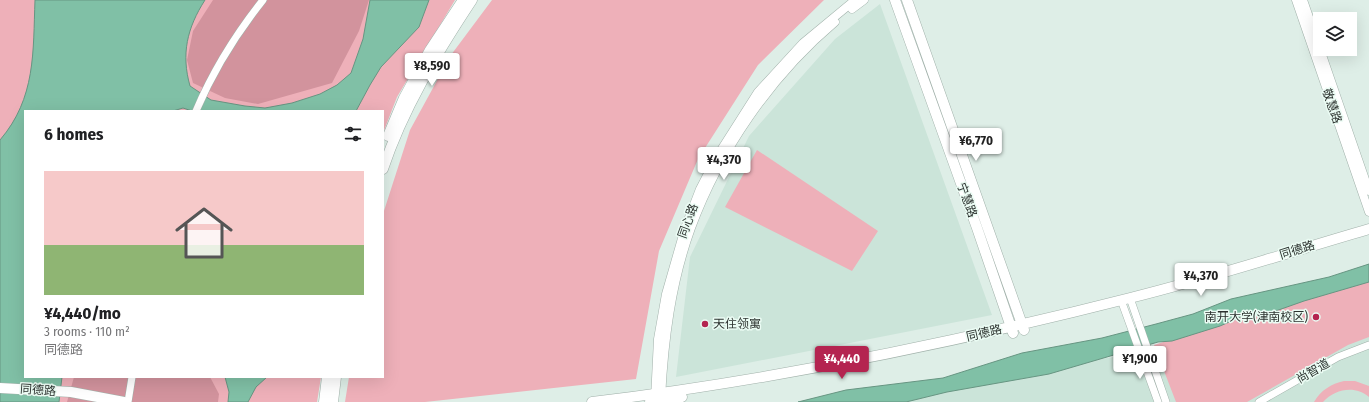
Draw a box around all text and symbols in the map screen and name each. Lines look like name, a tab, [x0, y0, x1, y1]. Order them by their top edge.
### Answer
map controls	[1313, 12, 1357, 56]
button: layers	[1313, 12, 1357, 56]
pin: ¥8,590	[399, 53, 465, 87]
text: ¥8,590	[414, 58, 450, 73]
street label: 敬慧路	[1320, 87, 1344, 125]
icon: filters	[342, 123, 364, 145]
text: 6 homes	[44, 124, 103, 145]
pin: ¥6,770	[943, 128, 1009, 162]
text: ¥6,770	[959, 133, 993, 148]
pin: ¥4,370	[691, 147, 757, 181]
text: ¥4,370	[707, 152, 741, 167]
street label: 宁慧路	[954, 181, 980, 219]
icon: home	[168, 197, 240, 269]
street label: 同心路	[675, 202, 701, 240]
street label: 同德路	[1278, 238, 1316, 262]
pin: ¥4,370	[1168, 263, 1234, 297]
text: ¥4,370	[1184, 268, 1218, 283]
text: ¥4,440/mo	[44, 303, 121, 324]
place label: 南开大学(津南校区)	[1205, 310, 1308, 324]
marker: 南开大学(津南校区)	[1311, 312, 1321, 322]
place label: 天住领寓	[713, 317, 761, 331]
marker: 天住领寓	[700, 319, 710, 329]
street label: 同德路	[965, 322, 1003, 344]
text: 3 rooms · 110 m²	[44, 324, 130, 339]
text: 同德路	[44, 342, 83, 357]
pin: ¥4,440	[809, 346, 875, 380]
pin: ¥1,900	[1107, 346, 1173, 380]
text: ¥4,440	[824, 351, 860, 366]
text: ¥1,900	[1122, 351, 1158, 366]
street label: 尚智道	[1294, 356, 1332, 386]
street label: 同德路	[20, 382, 56, 398]

